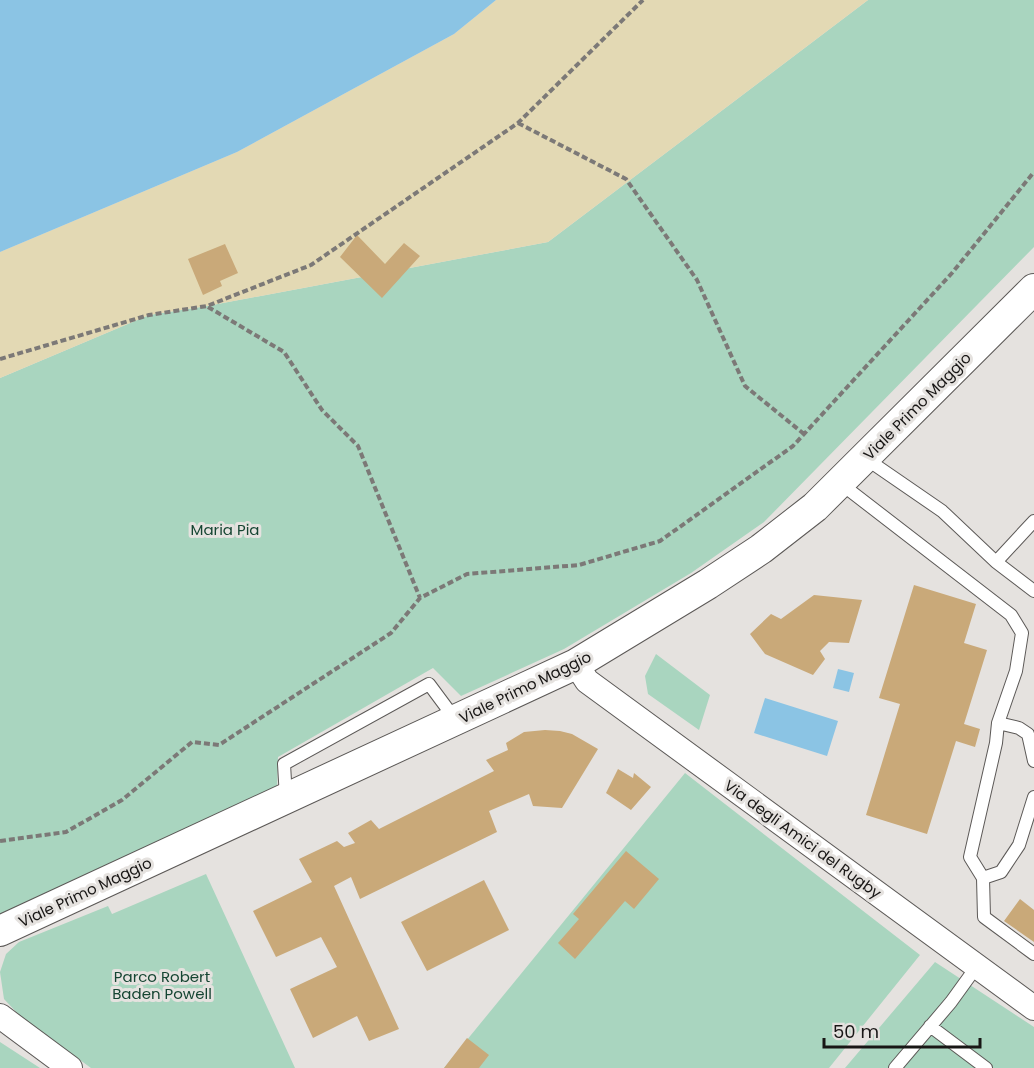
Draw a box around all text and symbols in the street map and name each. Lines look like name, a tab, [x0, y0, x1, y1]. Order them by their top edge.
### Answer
street label: Viale Primo Maggio	[858, 347, 976, 465]
park label: Maria Pia	[190, 519, 260, 540]
street label: Viale Primo Maggio	[455, 646, 595, 728]
street label: Via degli Amici del Rugby	[720, 775, 886, 904]
street label: Viale Primo Maggio	[15, 852, 155, 932]
park label: Parco Robert Baden Powell	[112, 966, 212, 1004]
scale bar	[824, 1011, 980, 1049]
text: 50 m	[833, 1019, 879, 1044]

